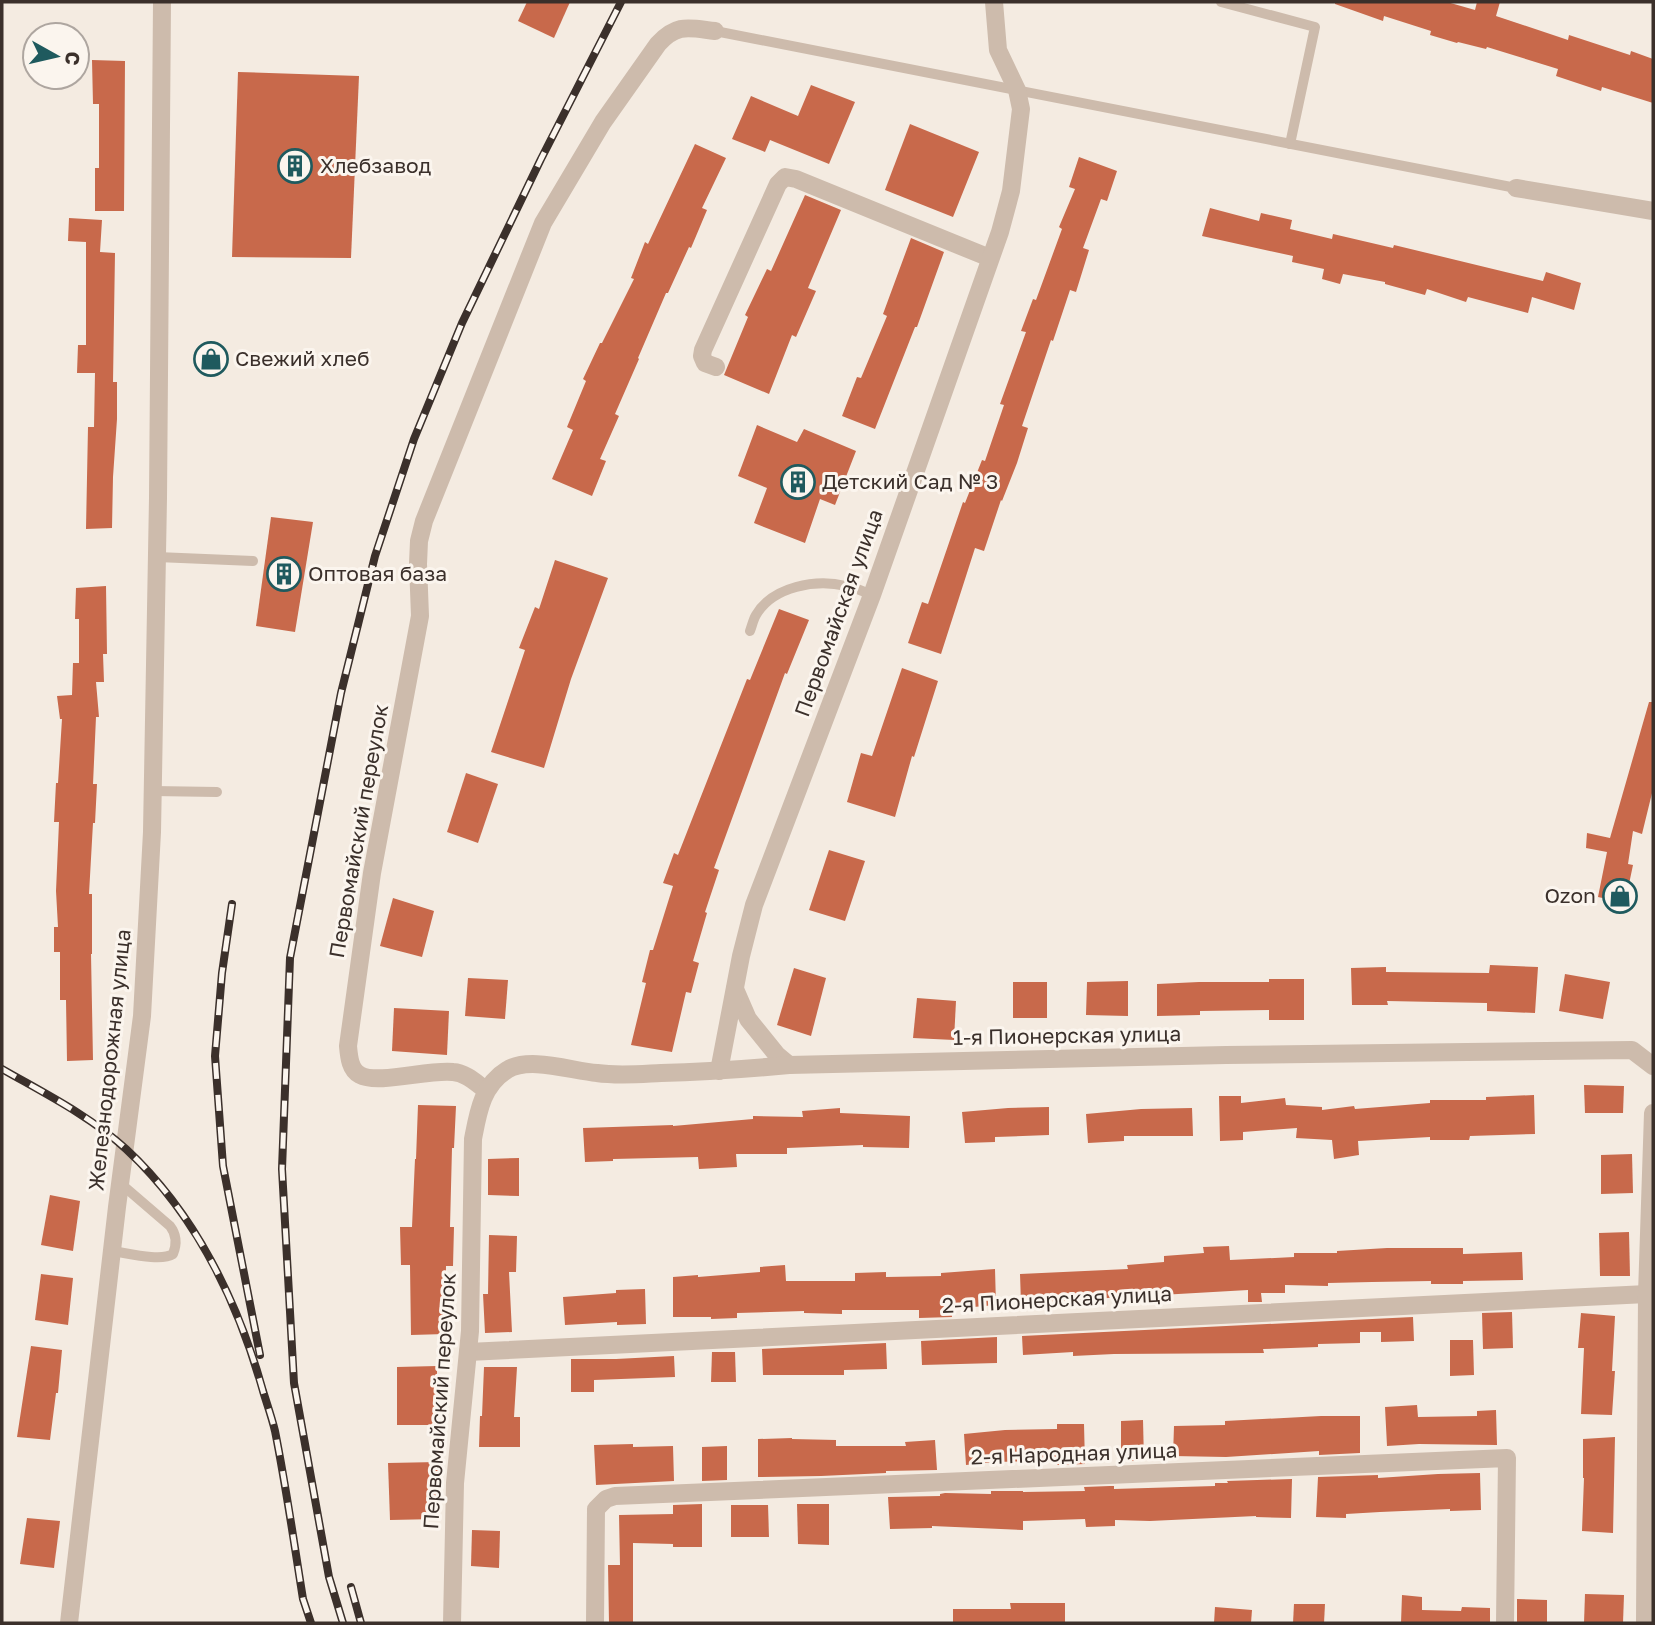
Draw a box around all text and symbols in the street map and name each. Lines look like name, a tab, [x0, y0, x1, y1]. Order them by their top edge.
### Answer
north arrow	[21, 21, 91, 91]
text: С	[61, 50, 86, 67]
building icon: Хлебзавод	[276, 147, 314, 185]
place label: Хлебзавод	[320, 152, 431, 178]
shop icon: Свежий хлеб	[192, 340, 230, 378]
place label: Свежий хлеб	[235, 345, 370, 371]
building icon: Детский Сад № 3	[779, 463, 817, 501]
place label: Детский Сад № 3	[822, 468, 998, 494]
street label: Первомайская улица	[788, 505, 888, 720]
building icon: Оптовая база	[265, 555, 303, 593]
place label: Оптовая база	[308, 560, 447, 586]
street label: Первомайский переулок	[323, 702, 393, 960]
shop icon: Ozon	[1601, 877, 1639, 915]
place label: Ozon	[1544, 882, 1596, 908]
street label: Железнодорожная улица	[82, 928, 136, 1192]
street label: 1-я Пионерская улица	[953, 1020, 1181, 1050]
street label: Первомайский переулок	[417, 1272, 461, 1530]
street label: 2-я Пионерская улица	[941, 1280, 1173, 1318]
street label: 2-я Народная улица	[970, 1436, 1178, 1470]

